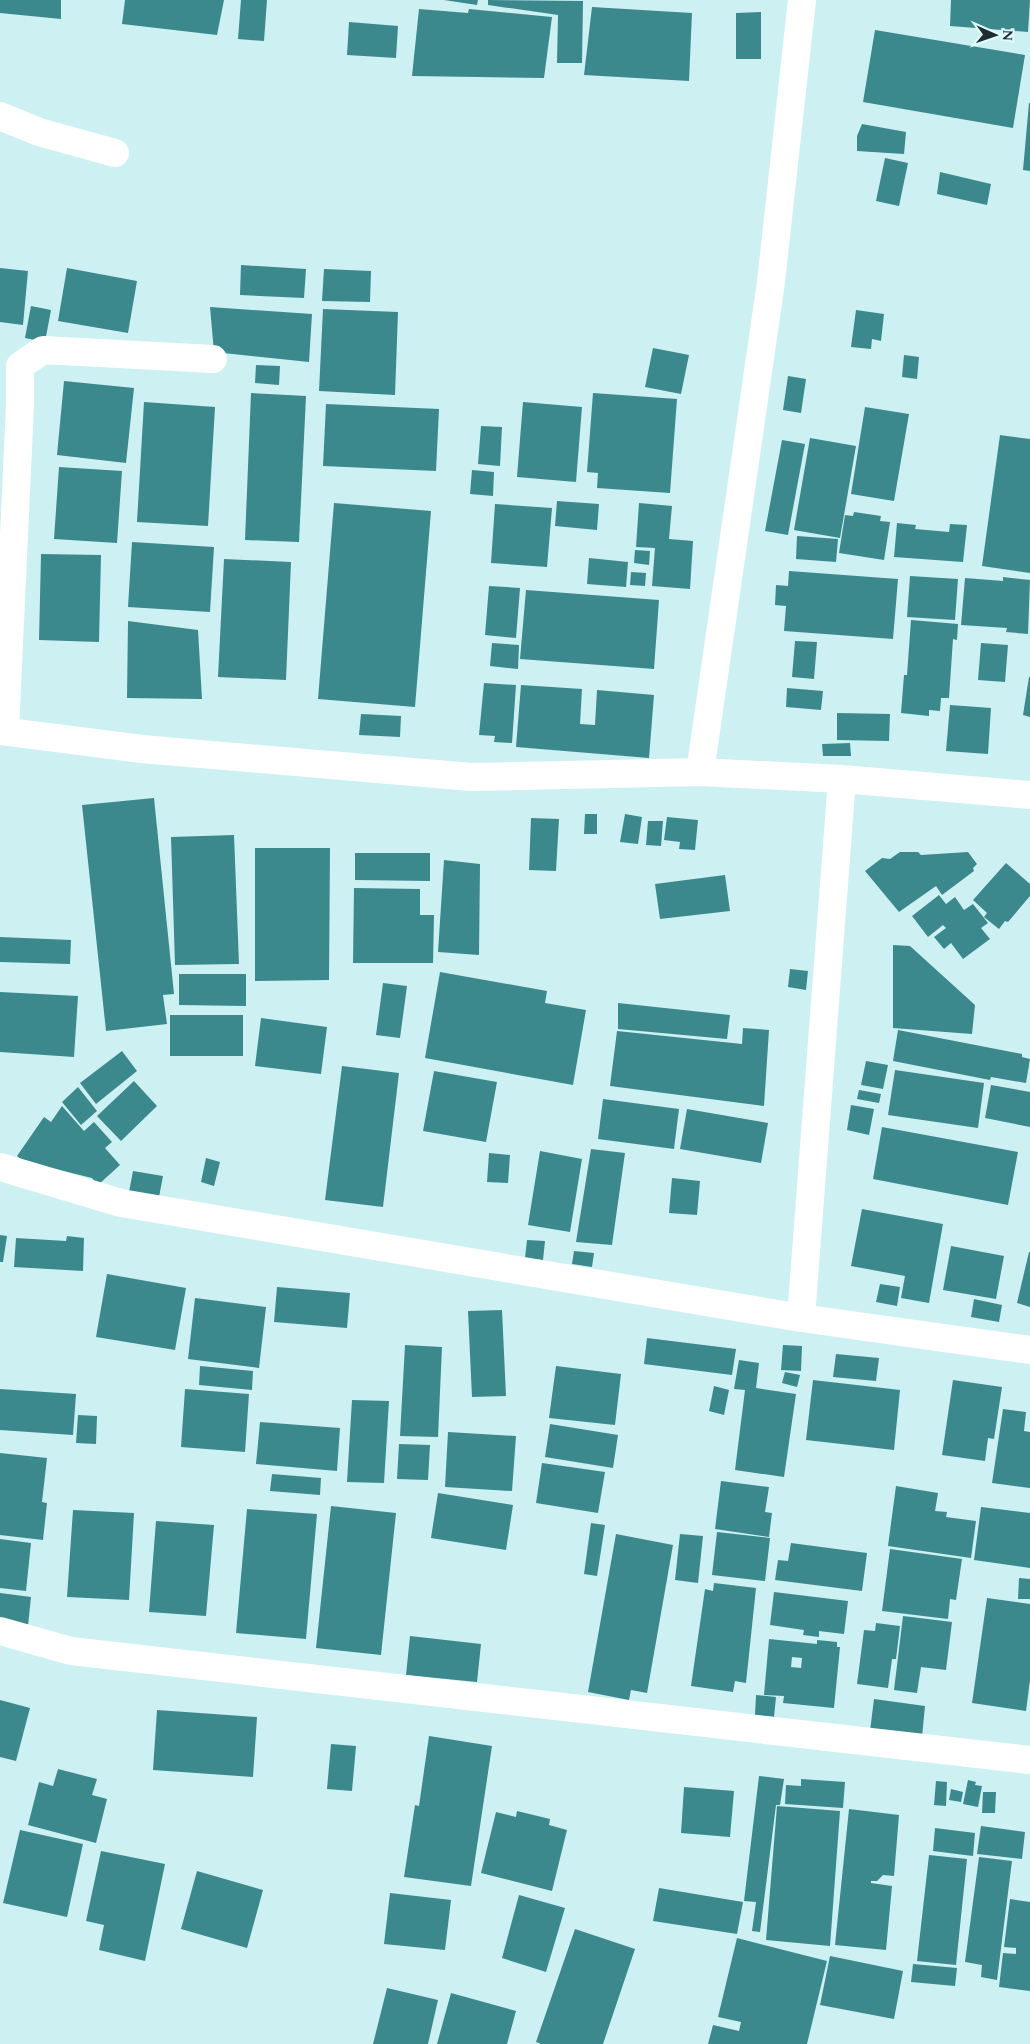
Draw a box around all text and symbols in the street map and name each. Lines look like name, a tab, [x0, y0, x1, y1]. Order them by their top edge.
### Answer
north arrow	[970, 10, 1020, 60]
text: N	[997, 29, 1018, 42]

